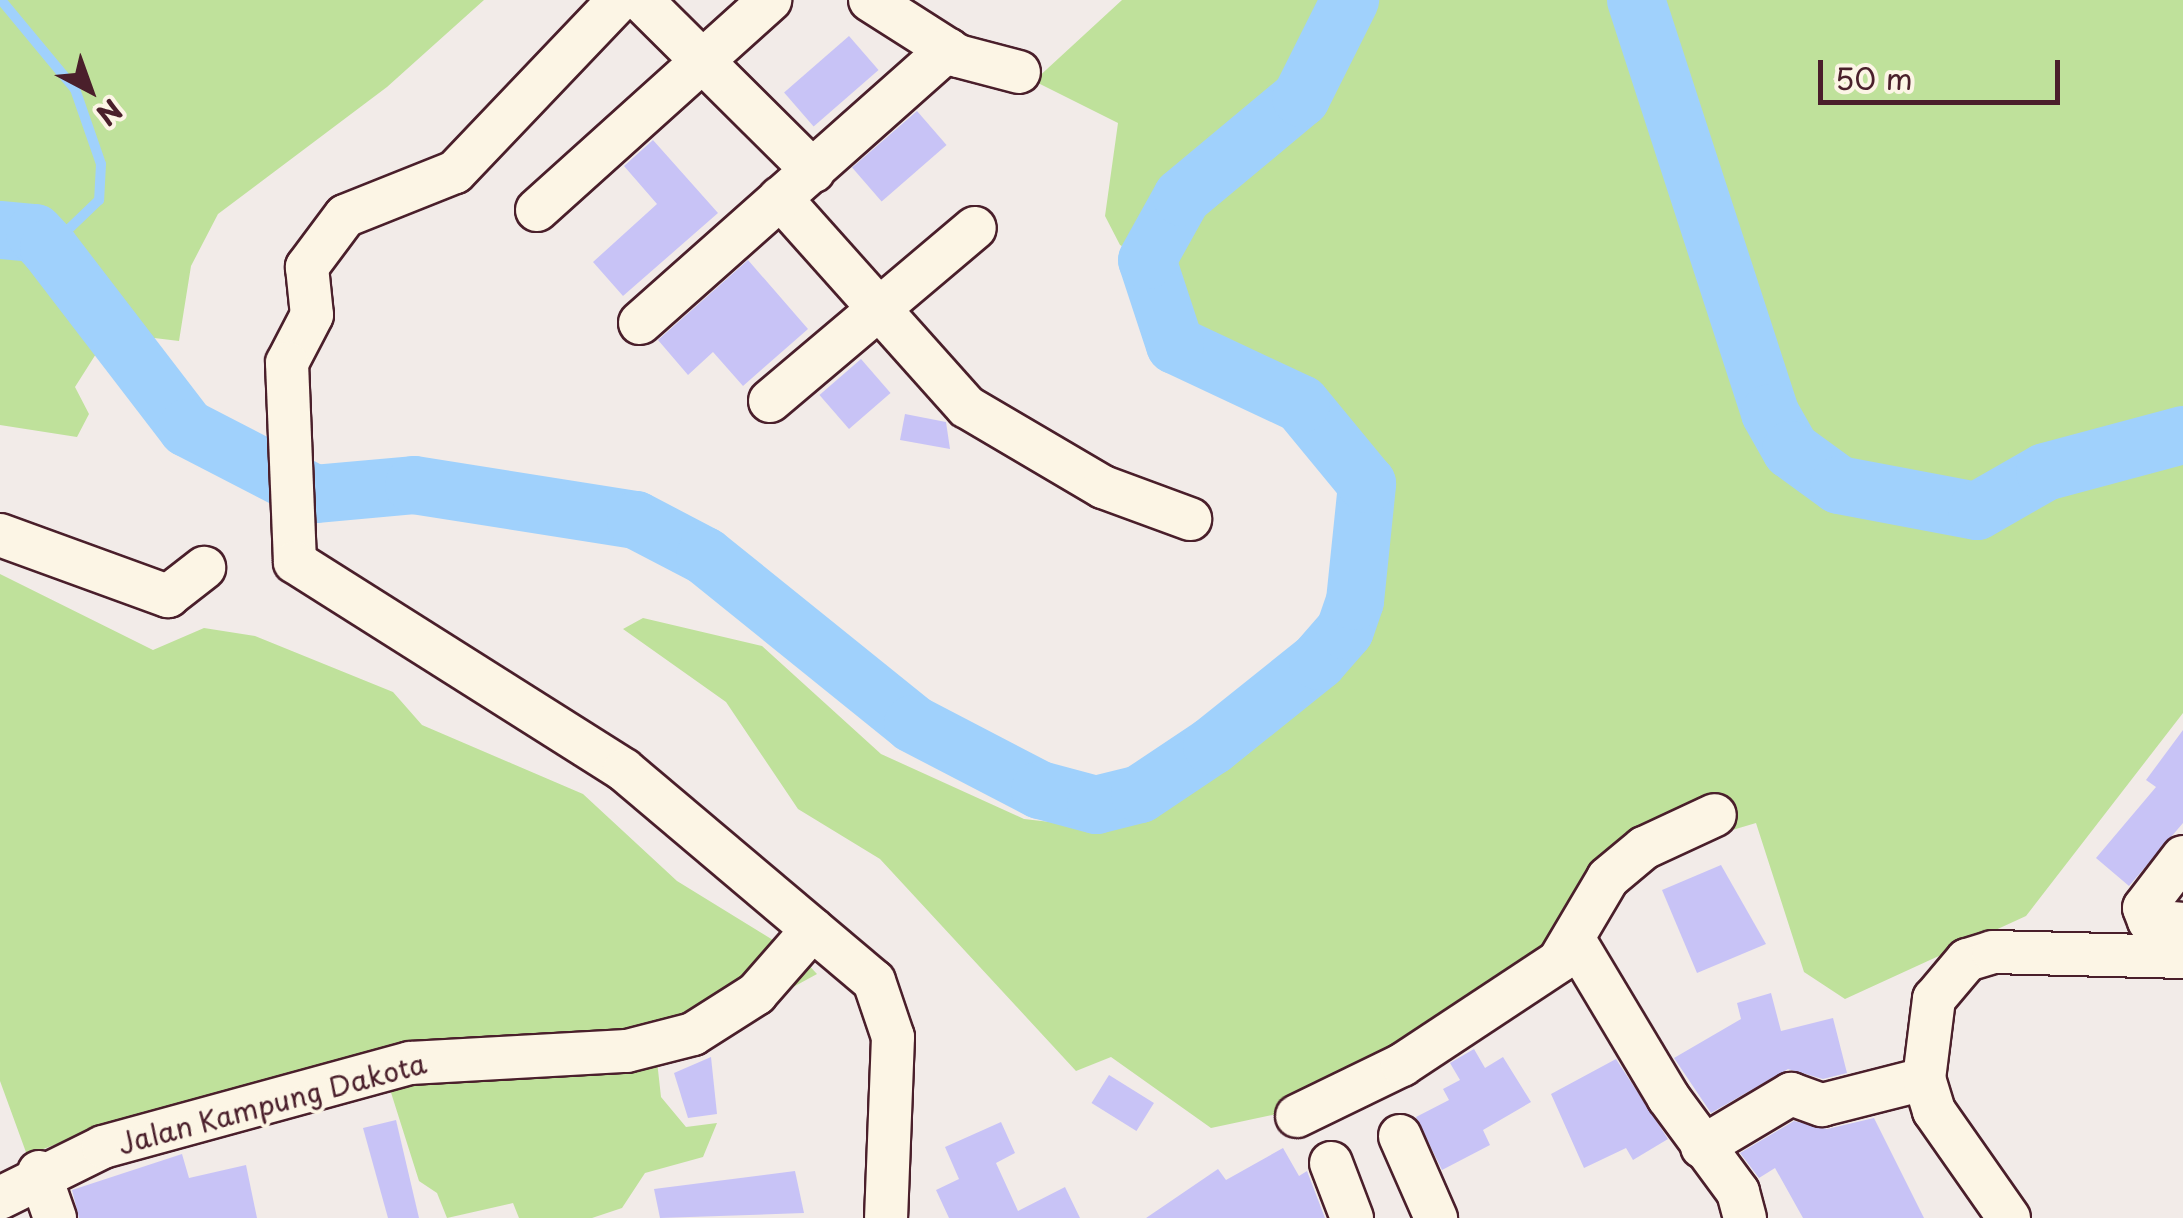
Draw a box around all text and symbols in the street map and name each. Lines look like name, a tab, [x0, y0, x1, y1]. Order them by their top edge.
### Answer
north arrow	[40, 40, 140, 140]
scale bar	[1823, 40, 2066, 102]
text: 50 m	[1835, 55, 1913, 100]
text: N	[88, 90, 132, 137]
street label: Jalan Kampung Dakota	[112, 1045, 432, 1161]

